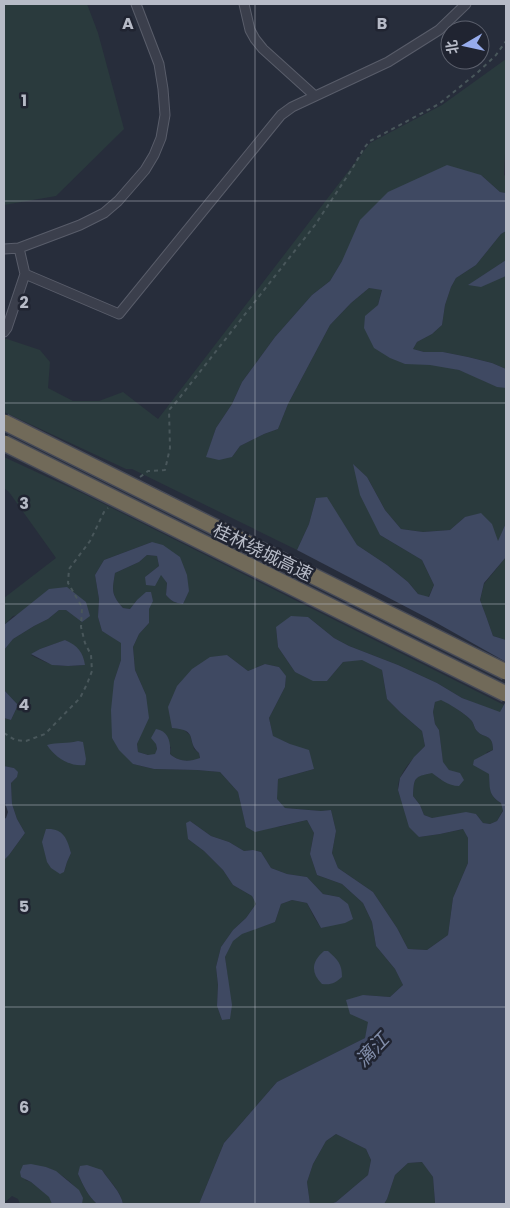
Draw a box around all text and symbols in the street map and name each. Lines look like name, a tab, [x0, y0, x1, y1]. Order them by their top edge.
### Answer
text: A	[122, 12, 134, 35]
text: B	[377, 12, 387, 35]
north arrow	[440, 20, 490, 70]
text: 北	[441, 39, 463, 56]
text: 1	[21, 89, 27, 112]
text: 2	[19, 291, 29, 314]
text: 3	[19, 492, 29, 515]
street label: 桂林绕城高速	[209, 517, 317, 587]
text: 4	[19, 693, 30, 716]
text: 5	[19, 895, 29, 918]
water label: 漓江	[349, 1026, 396, 1073]
text: 6	[19, 1096, 29, 1119]

